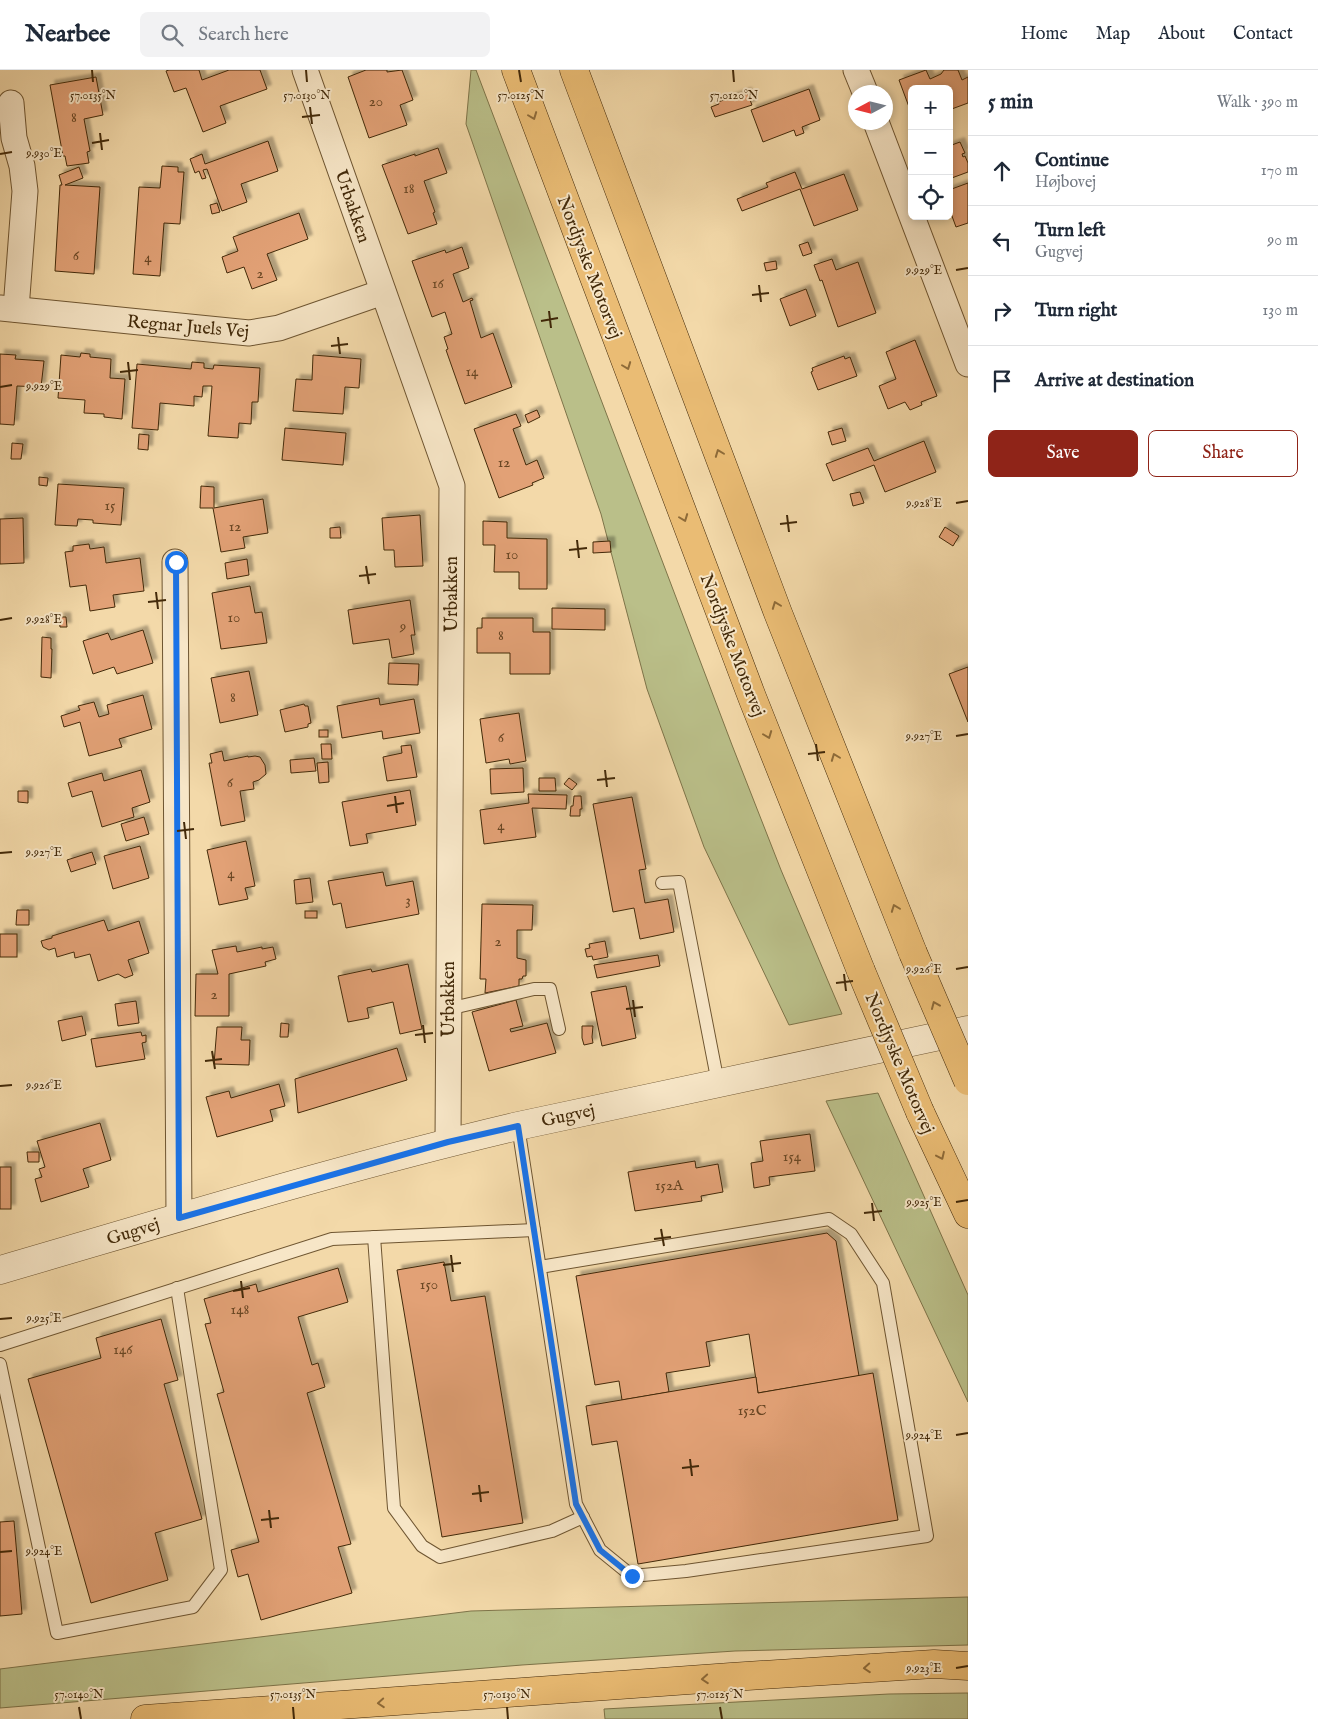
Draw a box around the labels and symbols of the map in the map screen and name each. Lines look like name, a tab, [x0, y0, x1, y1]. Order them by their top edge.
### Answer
north arrow	[848, 85, 893, 130]
text: 57.0135°N	[70, 88, 117, 103]
text: 57.0130°N	[283, 88, 331, 103]
text: 57.0125°N	[498, 88, 545, 103]
text: 57.0120°N	[710, 88, 759, 103]
house number: 20	[369, 92, 383, 111]
house number: 8	[71, 108, 77, 127]
one-way arrow	[527, 111, 537, 119]
text: 9.930°E	[25, 146, 62, 161]
street label: Urbakken	[328, 167, 375, 246]
house number: 18	[403, 179, 415, 198]
street label: Nordjyske Motorvej	[551, 193, 626, 342]
house number: 6	[73, 246, 80, 265]
house number: 4	[144, 248, 152, 267]
text: 9.929°E	[905, 263, 942, 278]
house number: 2	[256, 264, 264, 283]
house number: 16	[432, 274, 445, 293]
street label: Regnar Juels Vej	[126, 311, 250, 344]
one-way arrow	[621, 361, 631, 370]
house number: 14	[466, 362, 479, 381]
text: 9.929°E	[25, 379, 62, 394]
one-way arrow	[715, 449, 725, 458]
house number: 12	[498, 453, 510, 472]
house number: 15	[104, 496, 116, 515]
text: 9.928°E	[905, 496, 942, 511]
one-way arrow	[678, 513, 689, 522]
house number: 12	[229, 517, 241, 536]
house number: 10	[506, 545, 518, 564]
route start	[165, 551, 188, 574]
street label: Urbakken	[441, 556, 464, 632]
street label: Nordjyske Motorvej	[694, 571, 769, 720]
one-way arrow	[772, 601, 782, 610]
house number: 10	[228, 608, 240, 627]
text: 9.928°E	[25, 612, 62, 627]
house number: 9	[399, 617, 406, 636]
house number: 8	[498, 626, 504, 645]
house number: 8	[230, 688, 236, 707]
house number: 6	[498, 728, 505, 747]
text: 9.927°E	[905, 729, 942, 744]
one-way arrow	[761, 730, 772, 739]
one-way arrow	[831, 753, 841, 761]
house number: 6	[227, 773, 234, 792]
house number: 4	[497, 816, 505, 835]
text: 9.927°E	[25, 845, 62, 860]
house number: 4	[227, 864, 235, 883]
house number: 3	[405, 891, 411, 910]
one-way arrow	[890, 904, 901, 913]
house number: 2	[494, 932, 502, 951]
street label: Urbakken	[438, 961, 461, 1037]
text: 9.926°E	[905, 962, 942, 977]
house number: 2	[210, 985, 218, 1004]
street label: Nordjyske Motorvej	[858, 989, 939, 1138]
one-way arrow	[930, 1001, 940, 1009]
text: 9.926°E	[25, 1078, 62, 1093]
street label: Gugvej	[539, 1100, 597, 1133]
house number: 154	[783, 1147, 802, 1166]
one-way arrow	[935, 1151, 945, 1160]
house number: 152A	[655, 1176, 684, 1195]
text: 9.925°E	[905, 1195, 942, 1210]
street label: Gugvej	[104, 1214, 163, 1251]
house number: 150	[420, 1275, 438, 1294]
house number: 148	[231, 1300, 250, 1319]
text: 9.925°E	[25, 1311, 62, 1326]
house number: 146	[113, 1340, 133, 1359]
house number: 152C	[738, 1401, 767, 1420]
text: 9.924°E	[905, 1428, 942, 1443]
text: 9.924°E	[25, 1544, 62, 1559]
route end	[621, 1565, 644, 1588]
text: 9.923°E	[905, 1661, 942, 1676]
one-way arrow	[863, 1663, 871, 1674]
one-way arrow	[701, 1673, 709, 1684]
text: 57.0140°N	[55, 1687, 104, 1702]
text: 57.0135°N	[270, 1687, 317, 1702]
text: 57.0130°N	[483, 1687, 531, 1702]
text: 57.0125°N	[697, 1687, 744, 1702]
one-way arrow	[377, 1697, 385, 1708]

